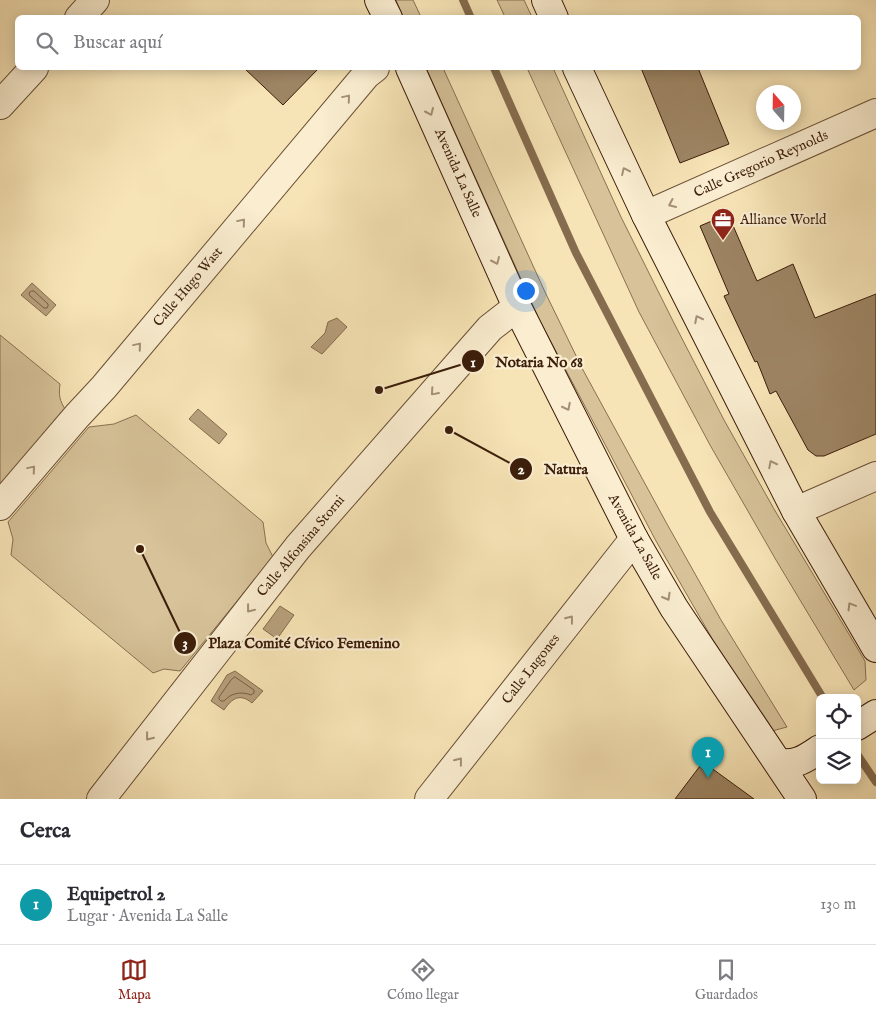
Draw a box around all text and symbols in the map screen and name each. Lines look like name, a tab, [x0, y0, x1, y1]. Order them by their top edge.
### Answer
search box	[15, 15, 861, 70]
icon: search	[33, 29, 61, 57]
text: Buscar aquí	[73, 31, 162, 55]
north arrow	[756, 85, 801, 130]
one-way arrow	[342, 94, 351, 103]
one-way arrow	[424, 107, 435, 116]
street label: Avenida La Salle	[430, 125, 486, 221]
street label: Calle Gregorio Reynolds	[691, 126, 831, 202]
one-way arrow	[621, 167, 632, 176]
one-way arrow	[668, 197, 677, 208]
office icon: Alliance World	[710, 207, 736, 241]
place label: Alliance World	[739, 211, 827, 229]
one-way arrow	[237, 219, 245, 228]
street label: Calle Hugo Wast	[149, 243, 227, 331]
one-way arrow	[490, 256, 501, 265]
your location	[513, 278, 539, 304]
one-way arrow	[694, 315, 704, 324]
one-way arrow	[132, 343, 141, 352]
callout: Notaria No 68	[460, 346, 593, 376]
text: 1	[470, 353, 476, 372]
text: Notaria No 68	[494, 353, 583, 372]
one-way arrow	[431, 386, 440, 395]
one-way arrow	[561, 402, 571, 411]
callout: Natura	[509, 454, 598, 484]
text: 2	[517, 460, 525, 479]
text: Natura	[543, 460, 588, 479]
one-way arrow	[768, 460, 778, 469]
one-way arrow	[26, 466, 35, 475]
street label: Avenida La Salle	[603, 490, 666, 584]
street label: Calle Alfonsina Storni	[253, 491, 349, 601]
one-way arrow	[661, 591, 671, 600]
one-way arrow	[848, 602, 858, 611]
one-way arrow	[247, 603, 255, 612]
one-way arrow	[565, 616, 574, 625]
callout: Plaza Comité Cívico Femenino	[173, 628, 409, 658]
street label: Calle Lugones	[498, 630, 564, 708]
text: 3	[182, 634, 188, 653]
text: Plaza Comité Cívico Femenino	[208, 634, 400, 653]
map controls	[816, 694, 861, 784]
button: locate	[816, 694, 861, 739]
one-way arrow	[147, 731, 155, 740]
pin: 1	[692, 737, 724, 778]
button: layers	[816, 739, 861, 784]
one-way arrow	[453, 758, 461, 767]
text: Cerca	[20, 818, 70, 845]
text: Equipetrol 2	[67, 883, 165, 907]
text: 1	[33, 895, 39, 915]
text: 130 m	[820, 895, 856, 915]
text: Lugar · Avenida La Salle	[67, 907, 228, 927]
tab: Mapa	[118, 956, 151, 1004]
tab: Cómo llegar	[387, 956, 459, 1004]
tab: Guardados	[695, 956, 758, 1004]

